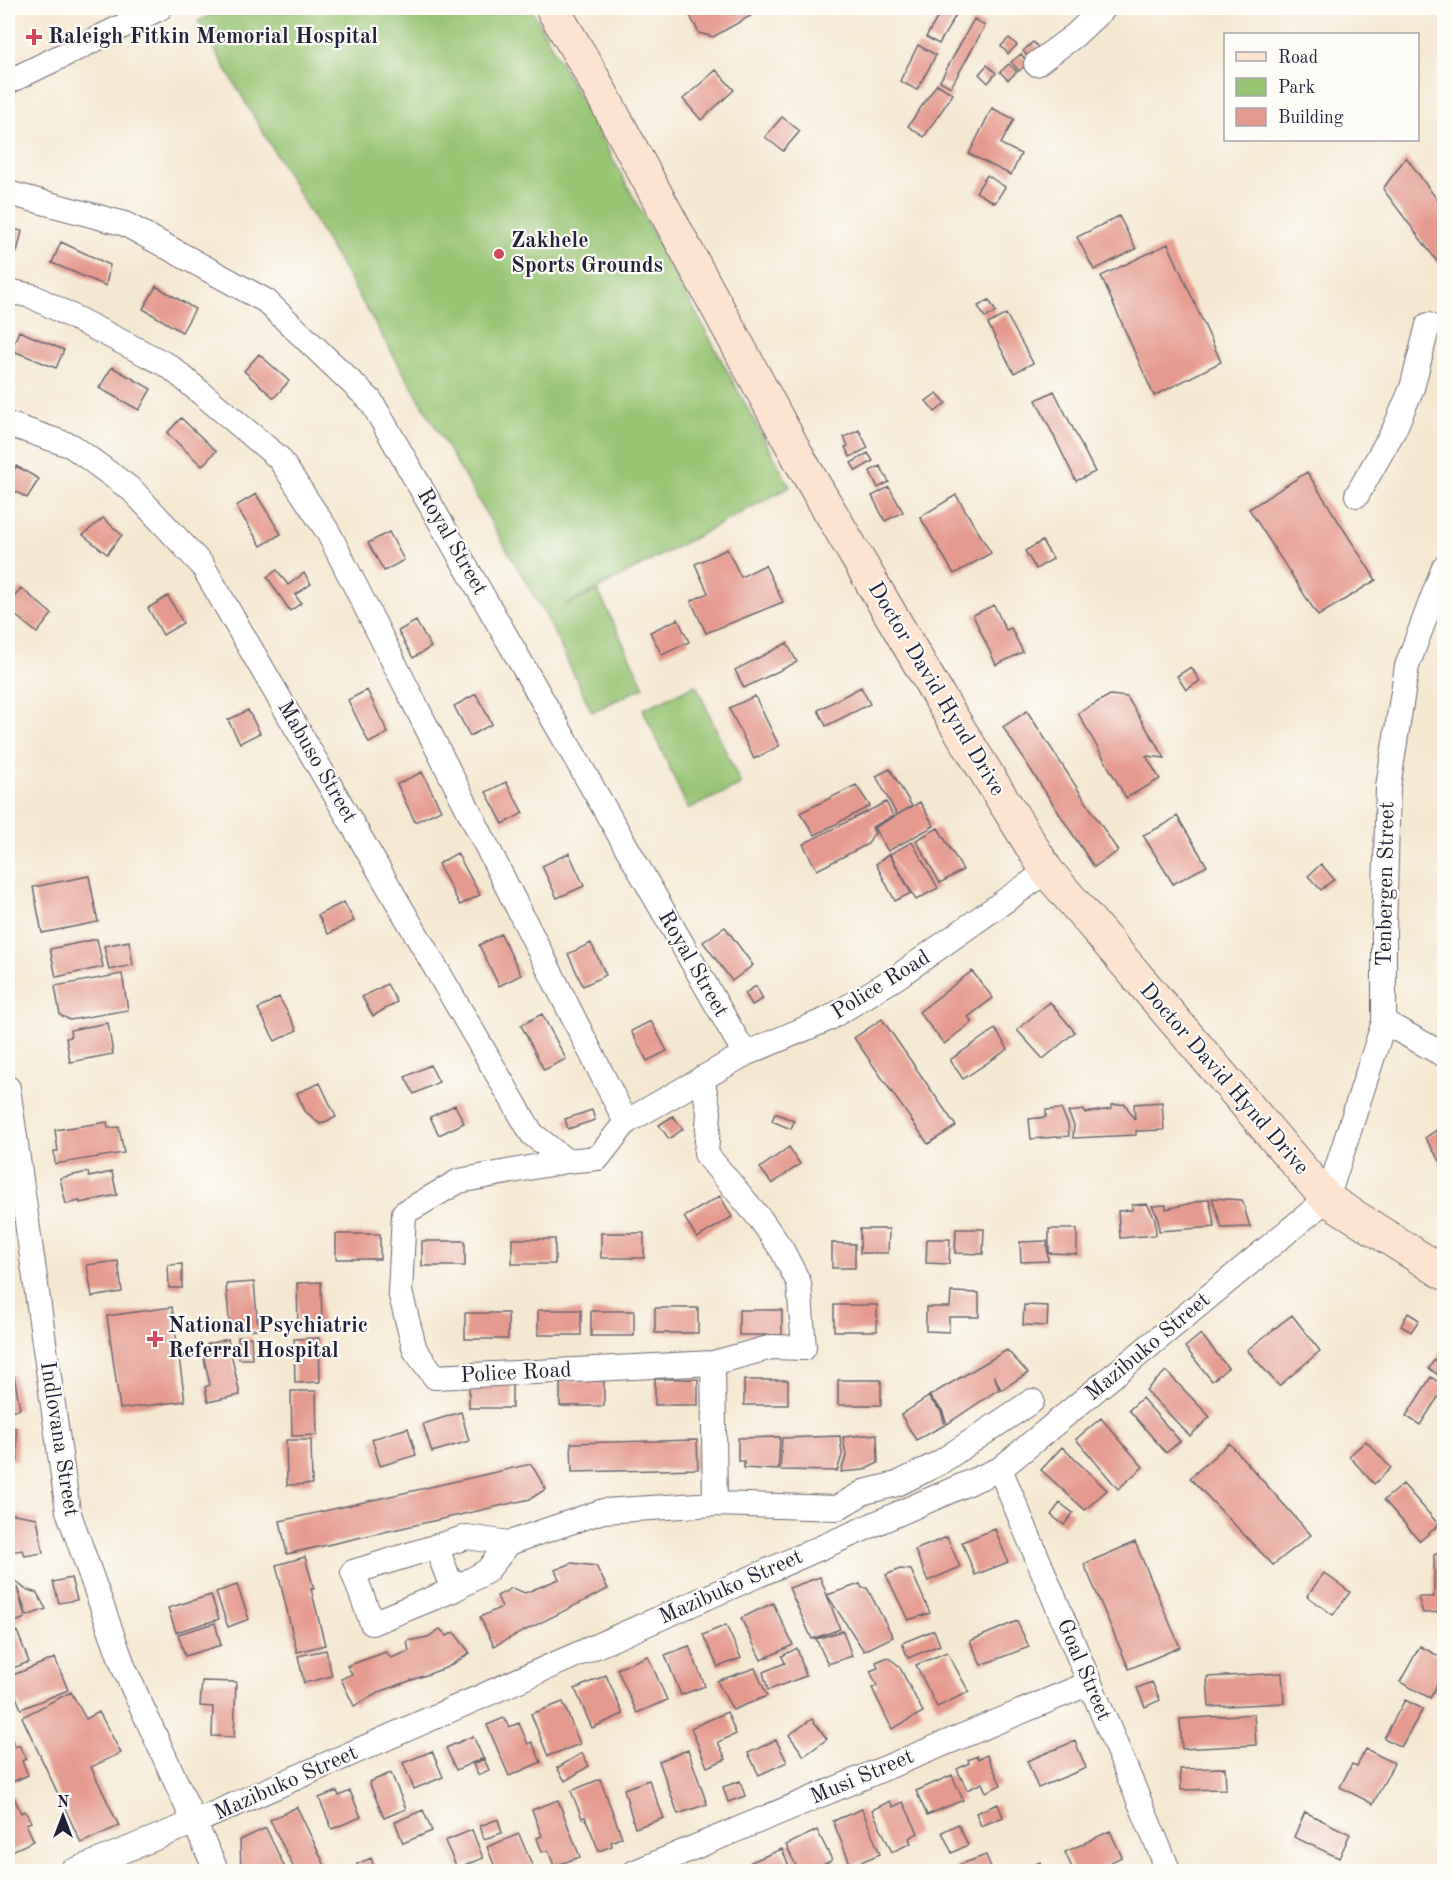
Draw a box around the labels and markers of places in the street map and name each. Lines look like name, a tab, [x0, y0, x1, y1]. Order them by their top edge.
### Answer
place label: Raleigh Fitkin Memorial Hospital	[48, 26, 378, 48]
marker: Raleigh Fitkin Memorial Hospital	[25, 28, 43, 46]
place label: Zakhele Sports Grounds	[511, 230, 663, 277]
marker: Zakhele Sports Grounds	[492, 247, 506, 261]
place label: National Psychiatric Referral Hospital	[168, 1315, 368, 1362]
marker: National Psychiatric Referral Hospital	[146, 1330, 164, 1348]

